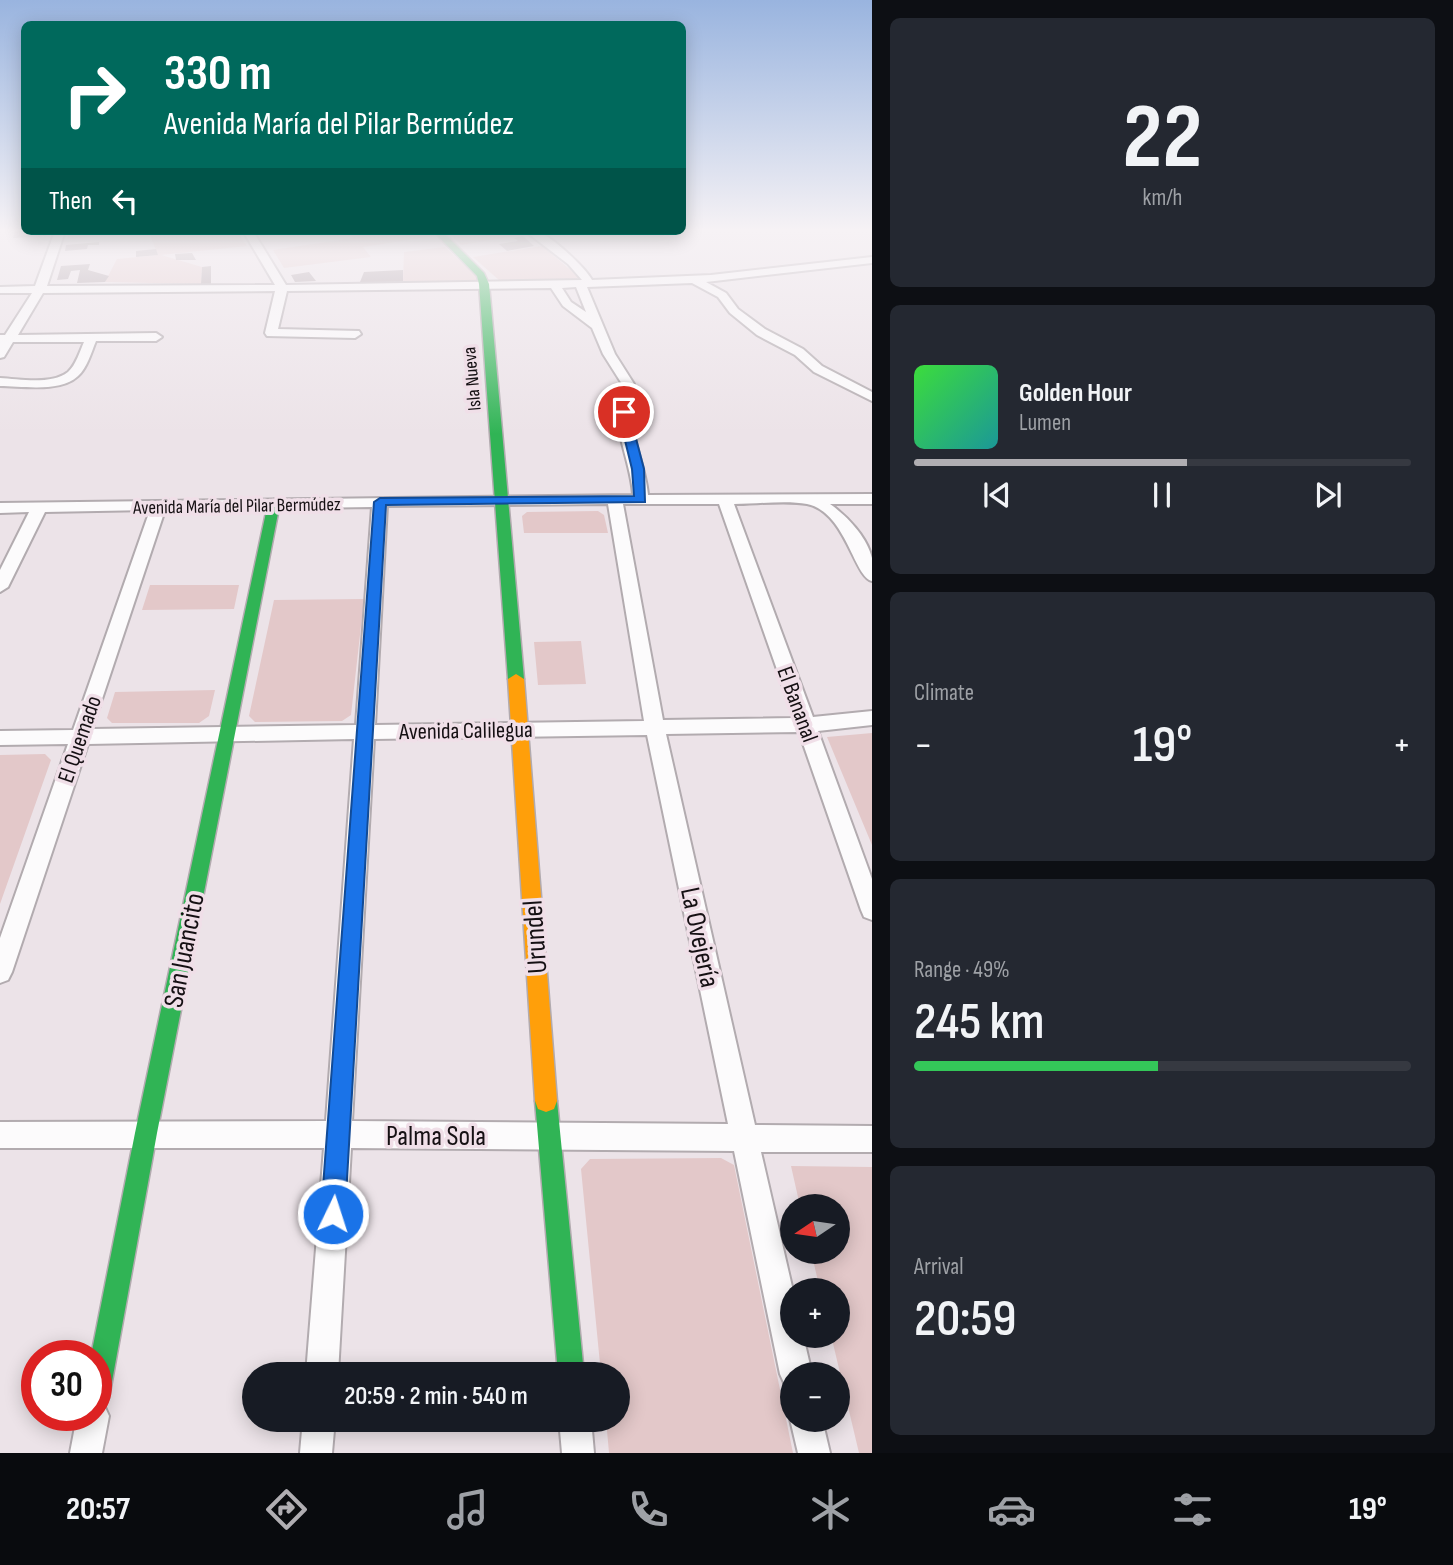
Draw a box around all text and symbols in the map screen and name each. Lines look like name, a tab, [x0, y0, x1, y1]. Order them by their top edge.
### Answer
text: 330 m	[164, 45, 271, 104]
icon: right	[49, 49, 140, 140]
text: 22	[1123, 84, 1202, 193]
text: Avenida María del Pilar Bermúdez	[164, 105, 514, 144]
icon: left	[106, 182, 144, 220]
text: km/h	[1143, 184, 1182, 212]
text: Then	[49, 186, 92, 217]
street label: Isla Nueva	[458, 346, 487, 412]
text: Golden Hour	[1019, 378, 1132, 409]
pin	[594, 382, 654, 442]
icon: arrive	[605, 393, 643, 431]
text: Lumen	[1019, 409, 1071, 437]
icon: previous	[978, 476, 1016, 514]
icon: pause	[1143, 476, 1181, 514]
icon: next	[1309, 476, 1347, 514]
street label: Avenida María del Pilar Bermúdez	[132, 493, 341, 520]
street label: El Bananal	[771, 663, 824, 746]
text: Climate	[914, 679, 974, 707]
street label: El Quemado	[52, 692, 108, 787]
text: 19°	[1133, 714, 1192, 777]
street label: Avenida Calilegua	[398, 716, 533, 746]
text: −	[914, 723, 933, 768]
text: +	[1392, 723, 1411, 768]
street label: La Ovejería	[673, 884, 726, 990]
street label: San Juancito	[157, 890, 212, 1010]
street label: Urundel	[516, 899, 555, 975]
text: Range · 49%	[914, 956, 1010, 984]
text: 245 km	[914, 991, 1045, 1054]
street label: Palma Sola	[386, 1120, 486, 1153]
position arrow	[296, 1177, 370, 1251]
north arrow	[780, 1194, 850, 1264]
map controls	[780, 1194, 850, 1432]
text: Arrival	[914, 1253, 963, 1281]
button: +	[780, 1278, 850, 1348]
text: 20:59	[914, 1288, 1016, 1351]
speed limit sign: 30	[21, 1340, 112, 1431]
button: −	[780, 1362, 850, 1432]
text: 20:59 · 2 min · 540 m	[344, 1381, 528, 1412]
icon: directions	[262, 1485, 311, 1534]
icon: music	[443, 1485, 492, 1534]
icon: phone	[624, 1485, 673, 1534]
icon: climate	[806, 1485, 855, 1534]
icon: car	[987, 1485, 1036, 1534]
icon: filters	[1168, 1485, 1217, 1534]
text: 20:57	[66, 1490, 130, 1529]
text: 19°	[1349, 1490, 1387, 1529]

